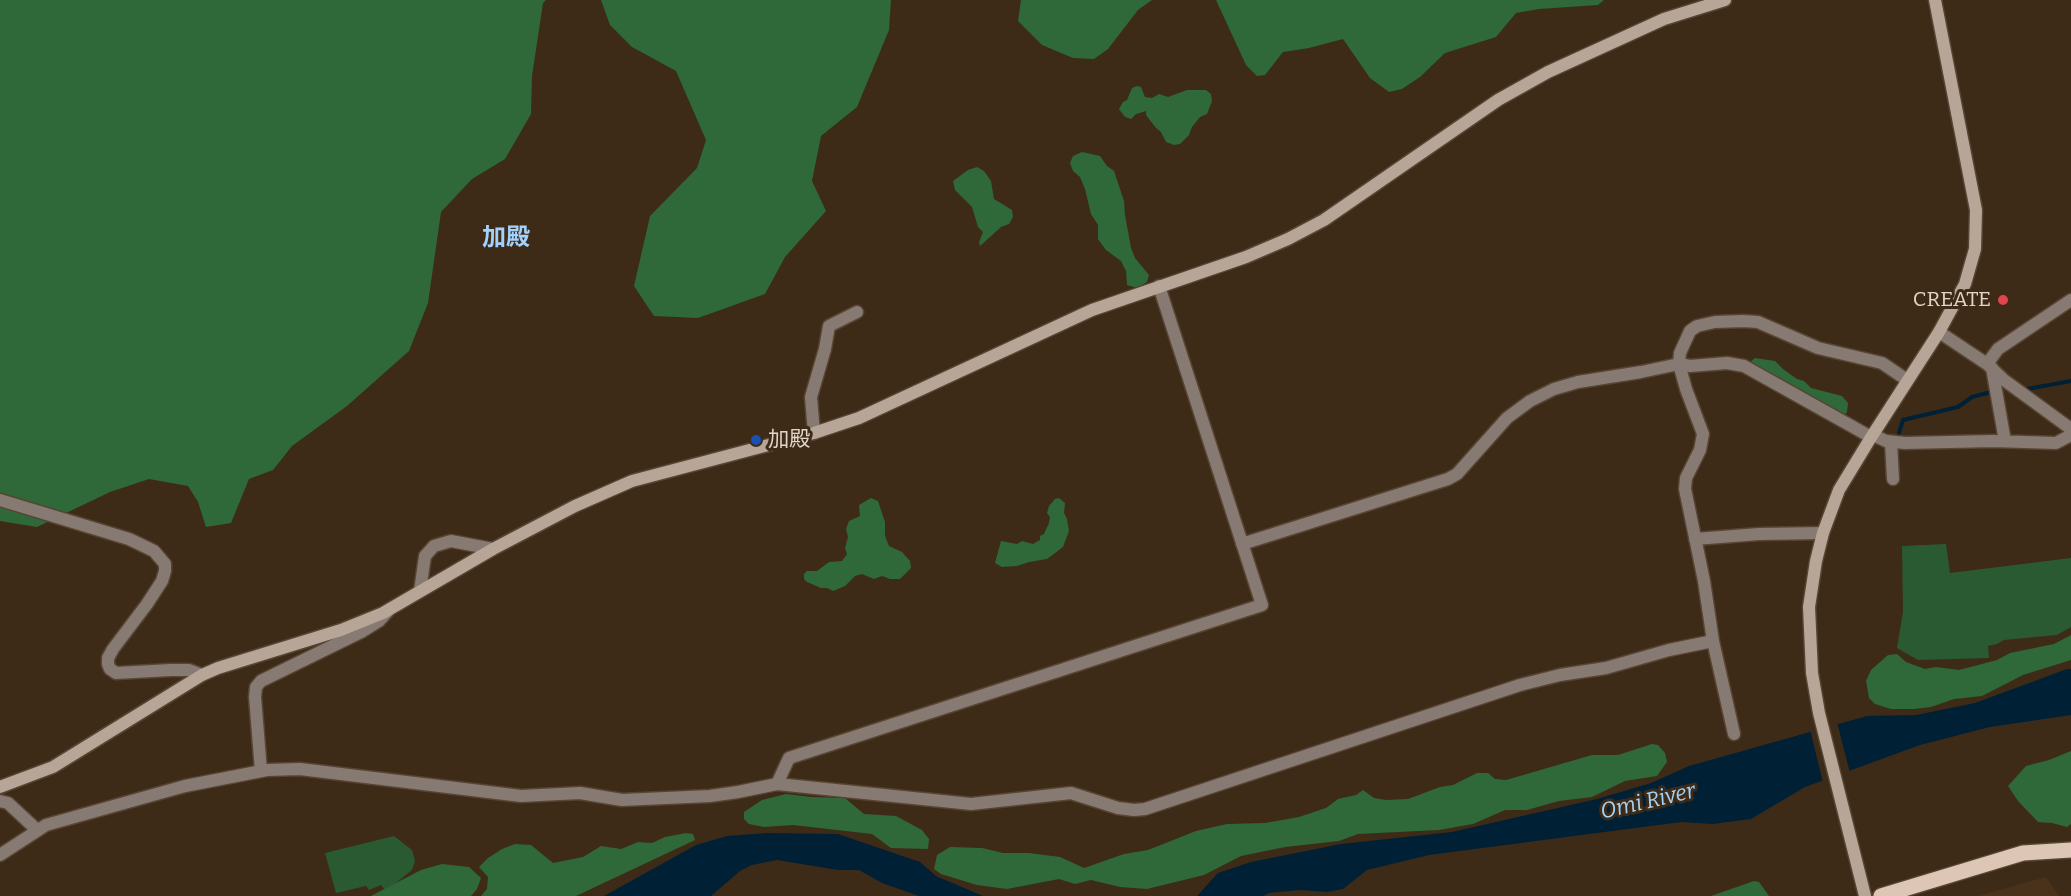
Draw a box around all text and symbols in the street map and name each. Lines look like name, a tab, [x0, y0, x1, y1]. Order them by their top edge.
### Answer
district label: 加殿	[482, 224, 530, 252]
place label: CREATE	[1913, 287, 1991, 313]
marker: CREATE	[1996, 293, 2010, 307]
place label: 加殿	[768, 427, 810, 453]
marker: 加殿	[749, 433, 763, 447]
water label: Omi River	[1598, 778, 1698, 826]

